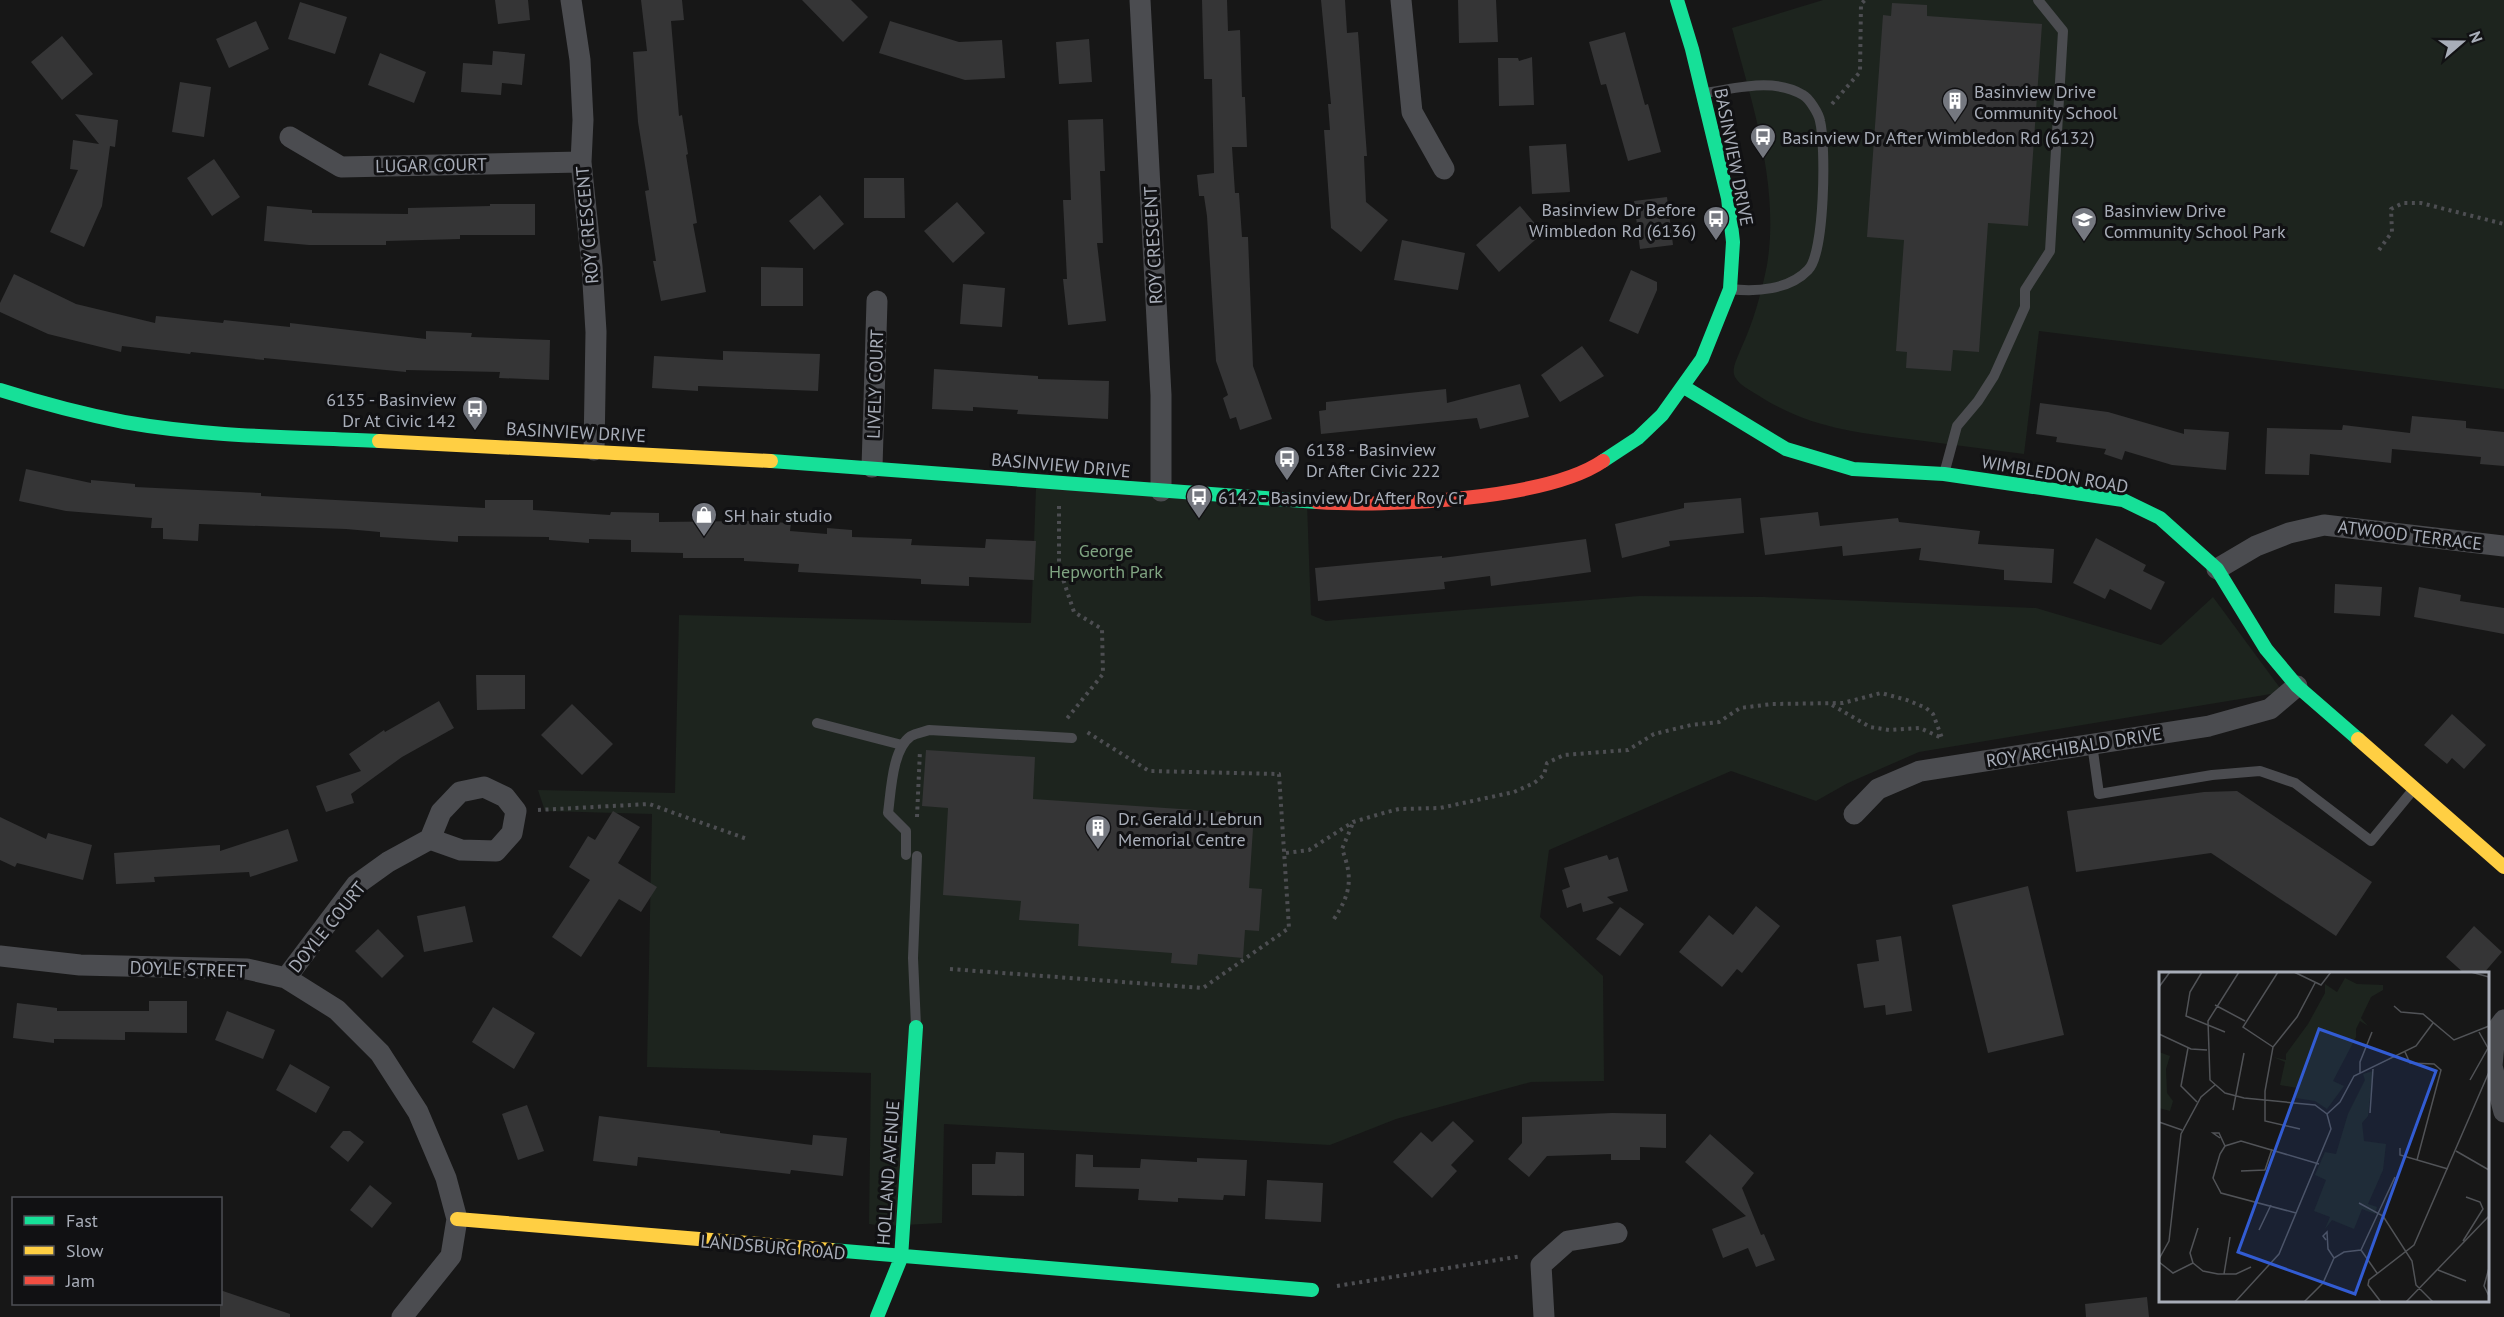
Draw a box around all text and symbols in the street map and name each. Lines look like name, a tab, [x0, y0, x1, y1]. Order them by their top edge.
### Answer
north arrow	[2432, 12, 2492, 72]
text: N	[2465, 29, 2487, 45]
place label: Basinview Drive Community School	[1974, 80, 2118, 124]
street label: BASINVIEW DRIVE	[1709, 86, 1759, 228]
building icon: Basinview Drive Community School	[1940, 86, 1970, 124]
bus stop icon: Basinview Dr After Wimbledon Rd (6132)	[1748, 122, 1778, 160]
place label: Basinview Dr After Wimbledon Rd (6132)	[1782, 126, 2094, 149]
street label: LUGAR COURT	[375, 153, 487, 177]
street label: ROY CRESCENT	[570, 165, 604, 285]
street label: ROY CRESCENT	[1138, 185, 1168, 305]
place label: Basinview Dr Before Wimbledon Rd (6136)	[1529, 198, 1696, 242]
place label: Basinview Drive Community School Park	[2104, 199, 2286, 243]
bus stop icon: Basinview Dr Before Wimbledon Rd (6136)	[1701, 204, 1731, 242]
school or university icon: Basinview Drive Community School Park	[2069, 205, 2099, 243]
street label: LIVELY COURT	[862, 329, 888, 439]
place label: 6135 - Basinview Dr At Civic 142	[326, 388, 457, 432]
bus stop icon: 6135 - Basinview Dr At Civic 142	[460, 394, 490, 432]
street label: BASINVIEW DRIVE	[506, 417, 646, 447]
place label: 6138 - Basinview Dr After Civic 222	[1306, 438, 1441, 482]
bus stop icon: 6138 - Basinview Dr After Civic 222	[1272, 444, 1302, 482]
street label: BASINVIEW DRIVE	[990, 447, 1132, 483]
street label: WIMBLEDON ROAD	[1980, 450, 2130, 498]
bus stop icon: 6142 - Basinview Dr After Roy Cr	[1184, 482, 1214, 520]
place label: 6142 - Basinview Dr After Roy Cr	[1218, 486, 1464, 509]
shop icon: SH hair studio	[689, 500, 719, 538]
place label: SH hair studio	[724, 504, 833, 527]
street label: ATWOOD TERRACE	[2337, 515, 2483, 555]
park label: George Hepworth Park	[1049, 539, 1163, 583]
street label: ROY ARCHIBALD DRIVE	[1984, 722, 2164, 772]
place label: Dr. Gerald J. Lebrun Memorial Centre	[1118, 807, 1262, 851]
building icon: Dr. Gerald J. Lebrun Memorial Centre	[1083, 813, 1113, 851]
street label: DOYLE COURT	[283, 877, 371, 977]
street label: DOYLE STREET	[129, 955, 247, 983]
inset map	[2159, 972, 2489, 1302]
street label: HOLLAND AVENUE	[871, 1100, 905, 1246]
legend	[12, 1197, 222, 1305]
text: Fast	[66, 1209, 98, 1232]
street label: LANDSBURG ROAD	[700, 1229, 846, 1265]
text: Slow	[66, 1239, 104, 1262]
text: Jam	[65, 1269, 95, 1292]

